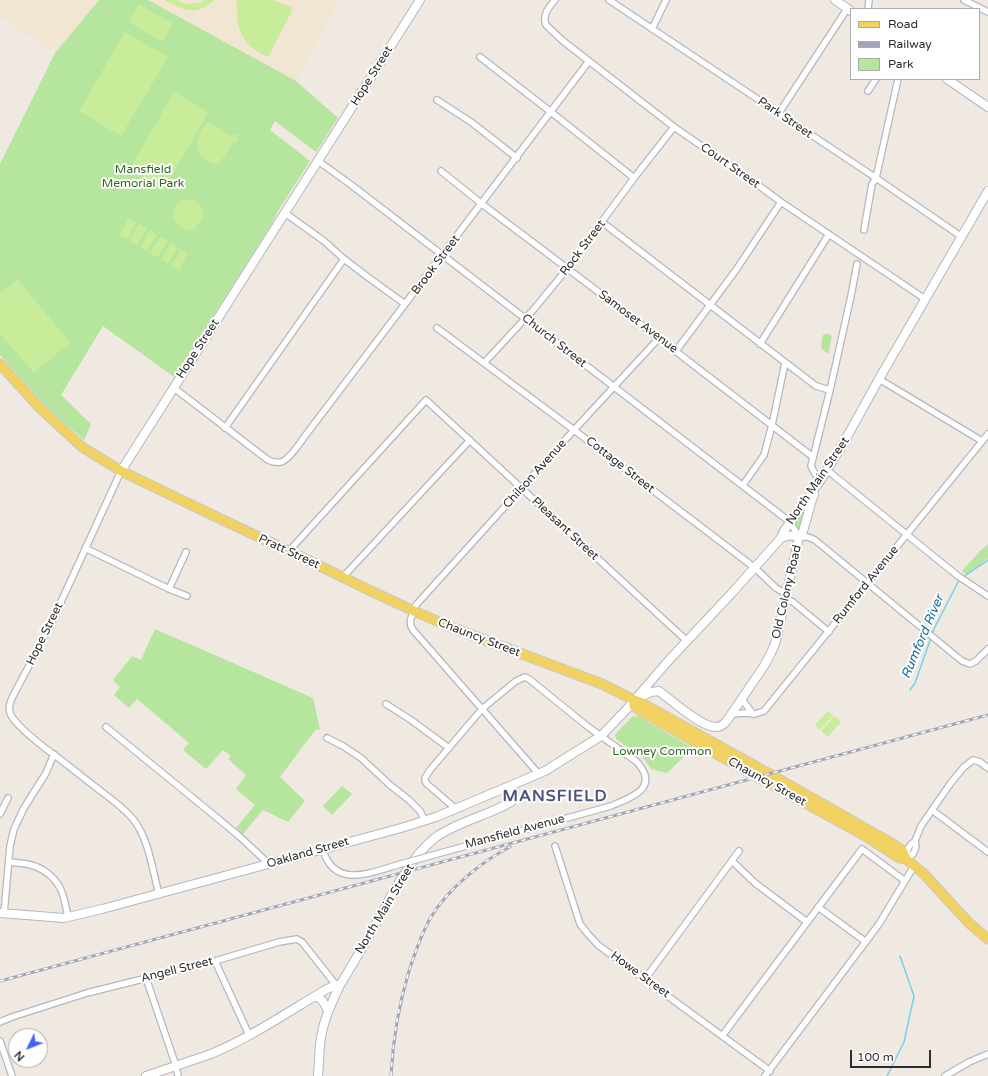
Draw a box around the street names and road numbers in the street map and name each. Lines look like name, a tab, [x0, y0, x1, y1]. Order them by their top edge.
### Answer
street label: Hope Street	[348, 43, 396, 109]
street label: Park Street	[755, 94, 815, 142]
street label: Court Street	[697, 140, 763, 192]
street label: Rock Street	[557, 217, 609, 279]
street label: Brook Street	[409, 232, 463, 298]
street label: Samoset Avenue	[595, 287, 681, 357]
street label: Church Street	[519, 311, 589, 371]
street label: Hope Street	[173, 317, 223, 381]
street label: Cottage Street	[583, 434, 657, 496]
street label: North Main Street	[783, 435, 853, 527]
street label: Chilson Avenue	[500, 436, 570, 512]
street label: Pleasant Street	[529, 494, 601, 564]
street label: Pratt Street	[256, 532, 322, 572]
street label: Rumford Avenue	[830, 543, 902, 627]
street label: Old Colony Road	[769, 544, 805, 640]
street label: Hope Street	[24, 600, 66, 668]
street label: Chauncy Street	[436, 616, 522, 660]
street label: Chauncy Street	[725, 755, 809, 809]
street label: Mansfield Avenue	[464, 812, 566, 852]
street label: Oakland Street	[265, 834, 351, 872]
street label: North Main Street	[352, 861, 418, 957]
street label: Howe Street	[608, 949, 672, 1001]
street label: Angell Street	[139, 954, 215, 986]

